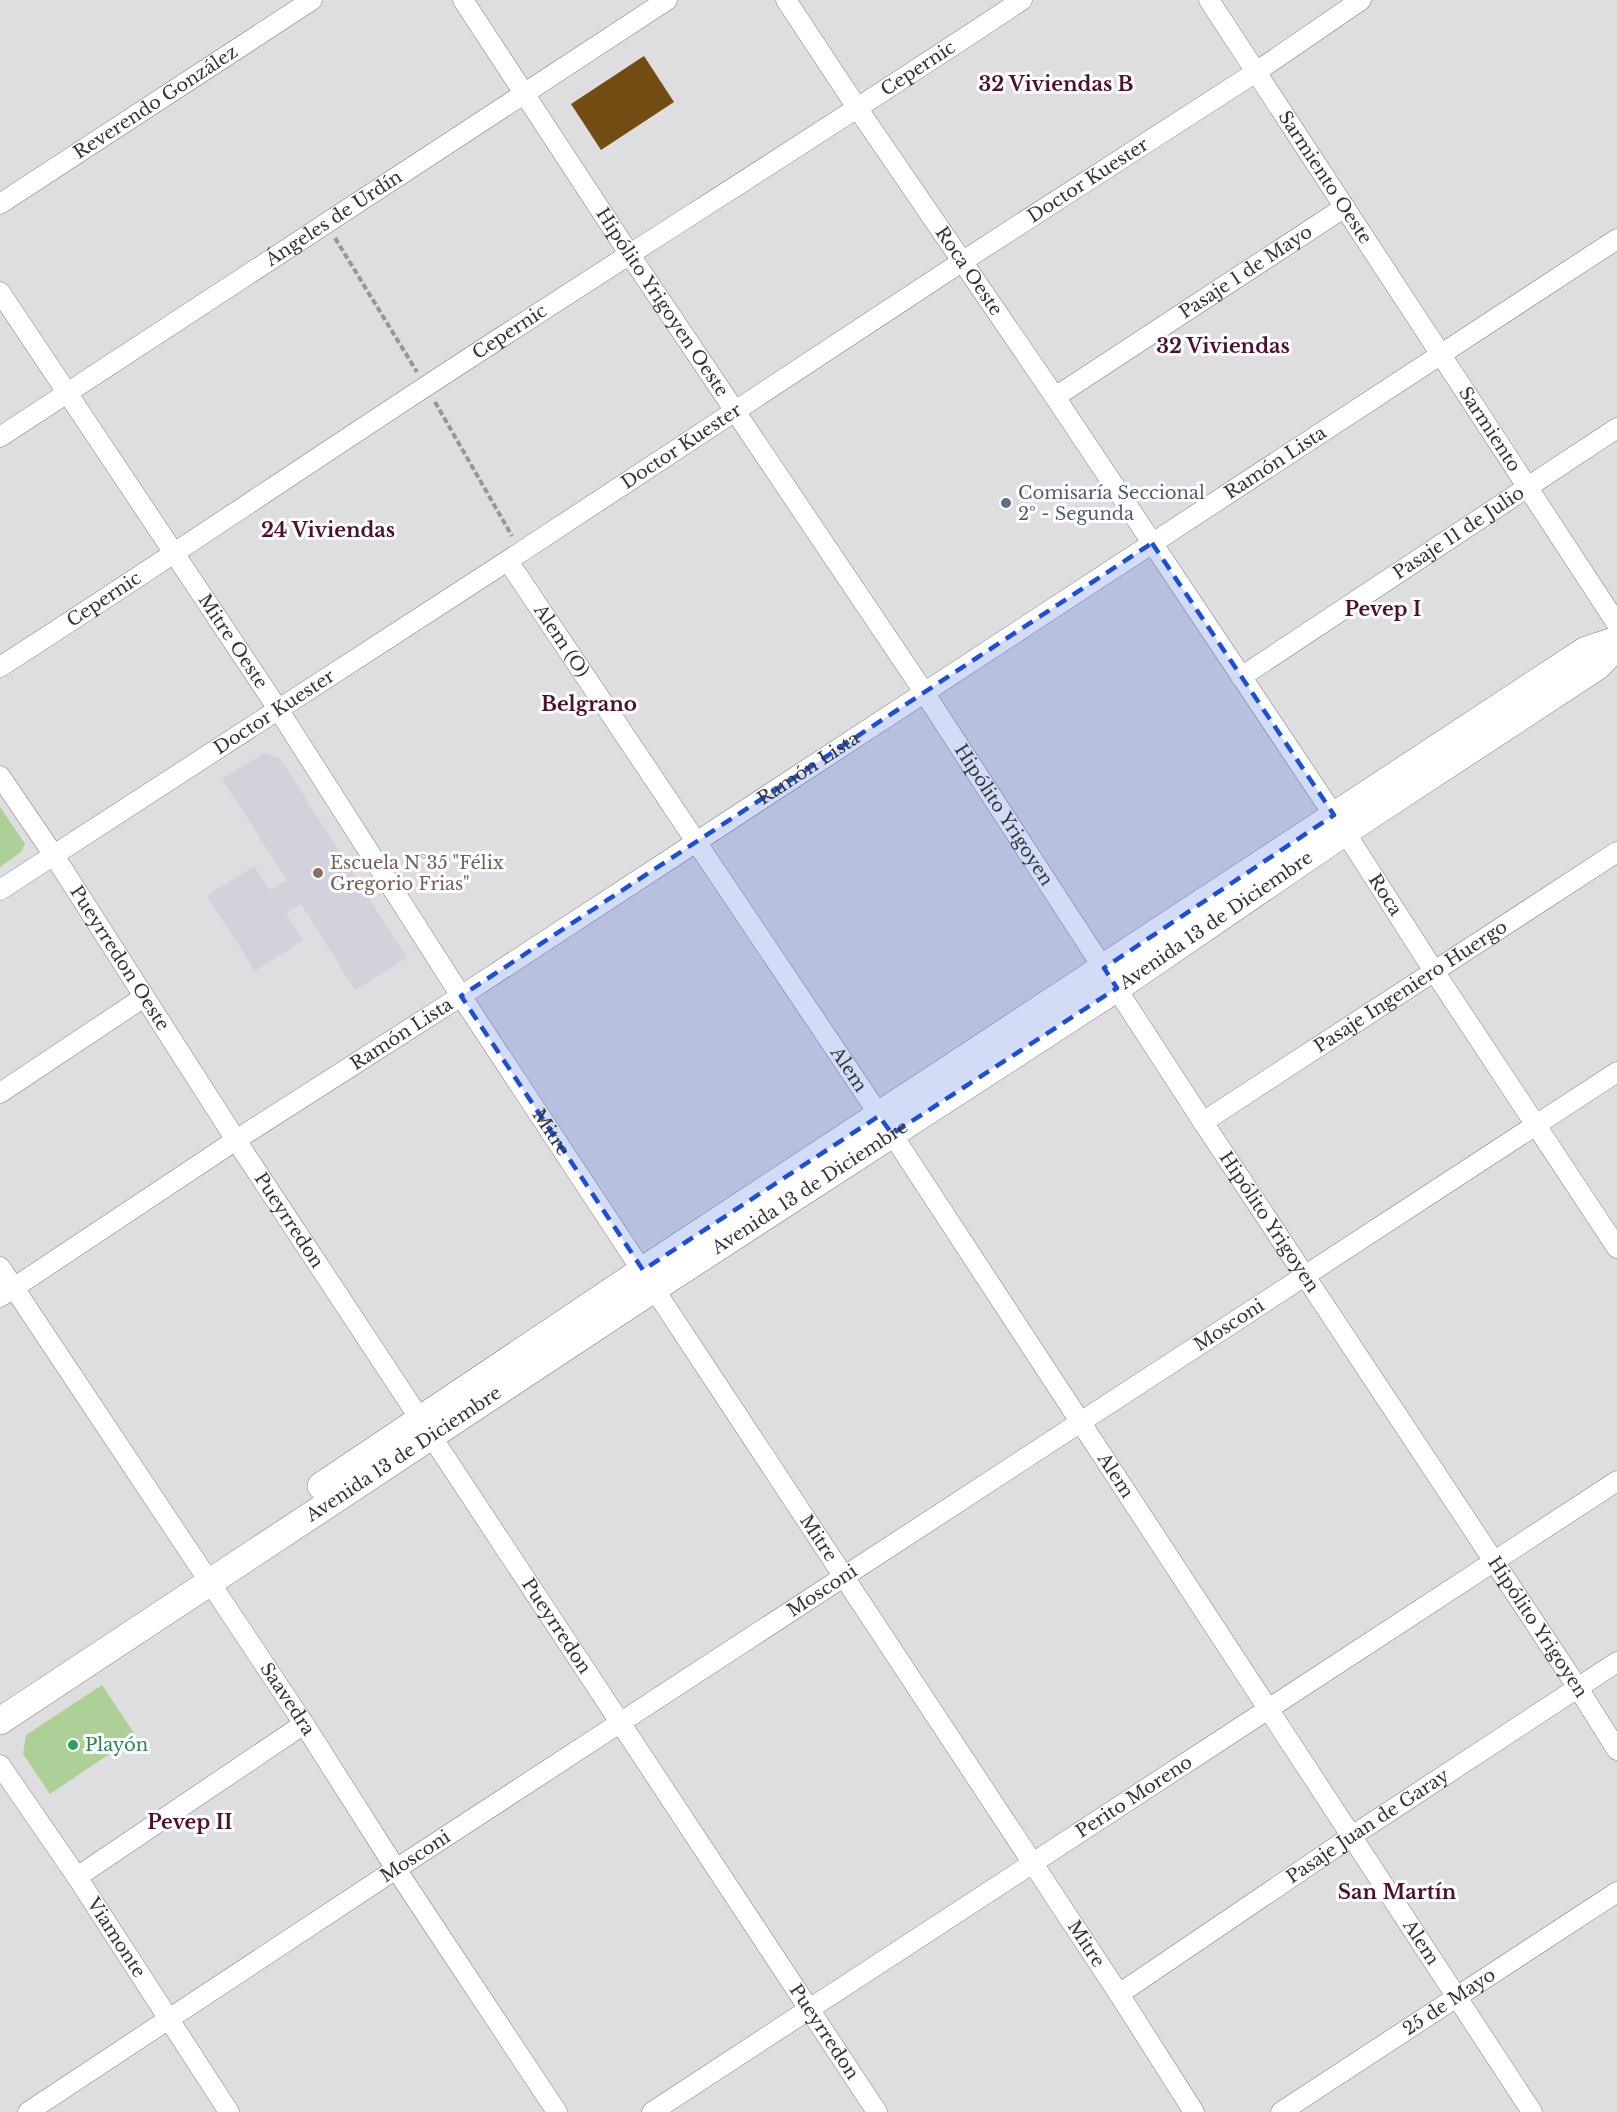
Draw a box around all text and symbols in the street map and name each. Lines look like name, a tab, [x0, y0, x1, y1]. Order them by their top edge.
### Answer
street label: Cepernic	[877, 36, 960, 101]
street label: Reverendo González	[70, 41, 242, 164]
district label: 32 Viviendas B	[979, 72, 1134, 96]
street label: Sarmiento Oeste	[1273, 107, 1377, 248]
street label: Doctor Kuester	[1023, 133, 1153, 227]
street label: Ángeles de Urdín	[260, 166, 406, 272]
street label: Hipólito Yrigoyen Oeste	[591, 204, 733, 401]
street label: Pasaje 1 de Mayo	[1175, 221, 1316, 324]
street label: Roca Oeste	[931, 222, 1007, 320]
street label: Cepernic	[468, 300, 551, 364]
district label: 32 Viviendas	[1156, 334, 1290, 358]
street label: Sarmiento	[1454, 383, 1525, 476]
street label: Doctor Kuester	[617, 399, 746, 494]
street label: Ramón Lista	[1220, 421, 1330, 504]
place label: Comisaría Seccional 2º - Segunda	[1018, 482, 1205, 525]
street label: Pasaje 11 de Julio	[1389, 482, 1528, 584]
marker: Comisaría Seccional 2º - Segunda	[999, 496, 1013, 510]
district label: 24 Viviendas	[261, 518, 395, 542]
street label: Cepernic	[63, 567, 145, 632]
street label: Mitre Oeste	[194, 590, 272, 693]
district label: Pevep I	[1345, 597, 1421, 621]
street label: Alem (O)	[529, 599, 594, 681]
street label: Doctor Kuester	[210, 665, 339, 759]
district label: Belgrano	[541, 692, 637, 716]
street label: Ramón Lista	[754, 727, 864, 810]
street label: Hipólito Yrigoyen	[950, 740, 1058, 890]
street label: Avenida 13 de Diciembre	[1114, 846, 1317, 995]
place label: Escuela N°35 "Félix Gregorio Frias"	[330, 852, 504, 895]
marker: Escuela N°35 "Félix Gregorio Frias"	[311, 866, 325, 880]
street label: Roca	[1364, 870, 1407, 920]
street label: Pueyrredon Oeste	[65, 882, 174, 1035]
street label: Pasaje Ingeniero Huergo	[1310, 916, 1511, 1058]
street label: Ramón Lista	[346, 993, 457, 1075]
street label: Alem	[825, 1042, 872, 1096]
street label: Mitre	[528, 1105, 574, 1160]
street label: Avenida 13 de Diciembre	[707, 1116, 912, 1260]
street label: Hipólito Yrigoyen	[1215, 1147, 1324, 1297]
street label: Pueyrredon	[250, 1168, 328, 1272]
street label: Mosconi	[1190, 1294, 1268, 1356]
street label: Avenida 13 de Diciembre	[301, 1382, 506, 1527]
street label: Alem	[1092, 1448, 1138, 1502]
street label: Mitre	[795, 1511, 842, 1566]
street label: Hipólito Yrigoyen	[1483, 1552, 1592, 1702]
street label: Mosconi	[783, 1560, 861, 1622]
street label: Pueyrredon	[517, 1574, 596, 1678]
street label: Saavedra	[255, 1659, 319, 1740]
place label: Playón	[85, 1734, 148, 1756]
marker: Playón	[66, 1738, 80, 1752]
street label: Perito Moreno	[1072, 1751, 1196, 1843]
street label: Pasaje Juan de Garay	[1282, 1764, 1454, 1888]
district label: Pevep II	[147, 1810, 233, 1834]
street label: Mosconi	[376, 1826, 454, 1887]
district label: San Martín	[1338, 1880, 1457, 1904]
street label: Viamonte	[82, 1893, 150, 1982]
street label: Alem	[1398, 1915, 1444, 1969]
street label: Mitre	[1063, 1916, 1109, 1971]
street label: 25 de Mayo	[1399, 1964, 1500, 2040]
street label: Pueyrredon	[785, 1980, 863, 2084]

